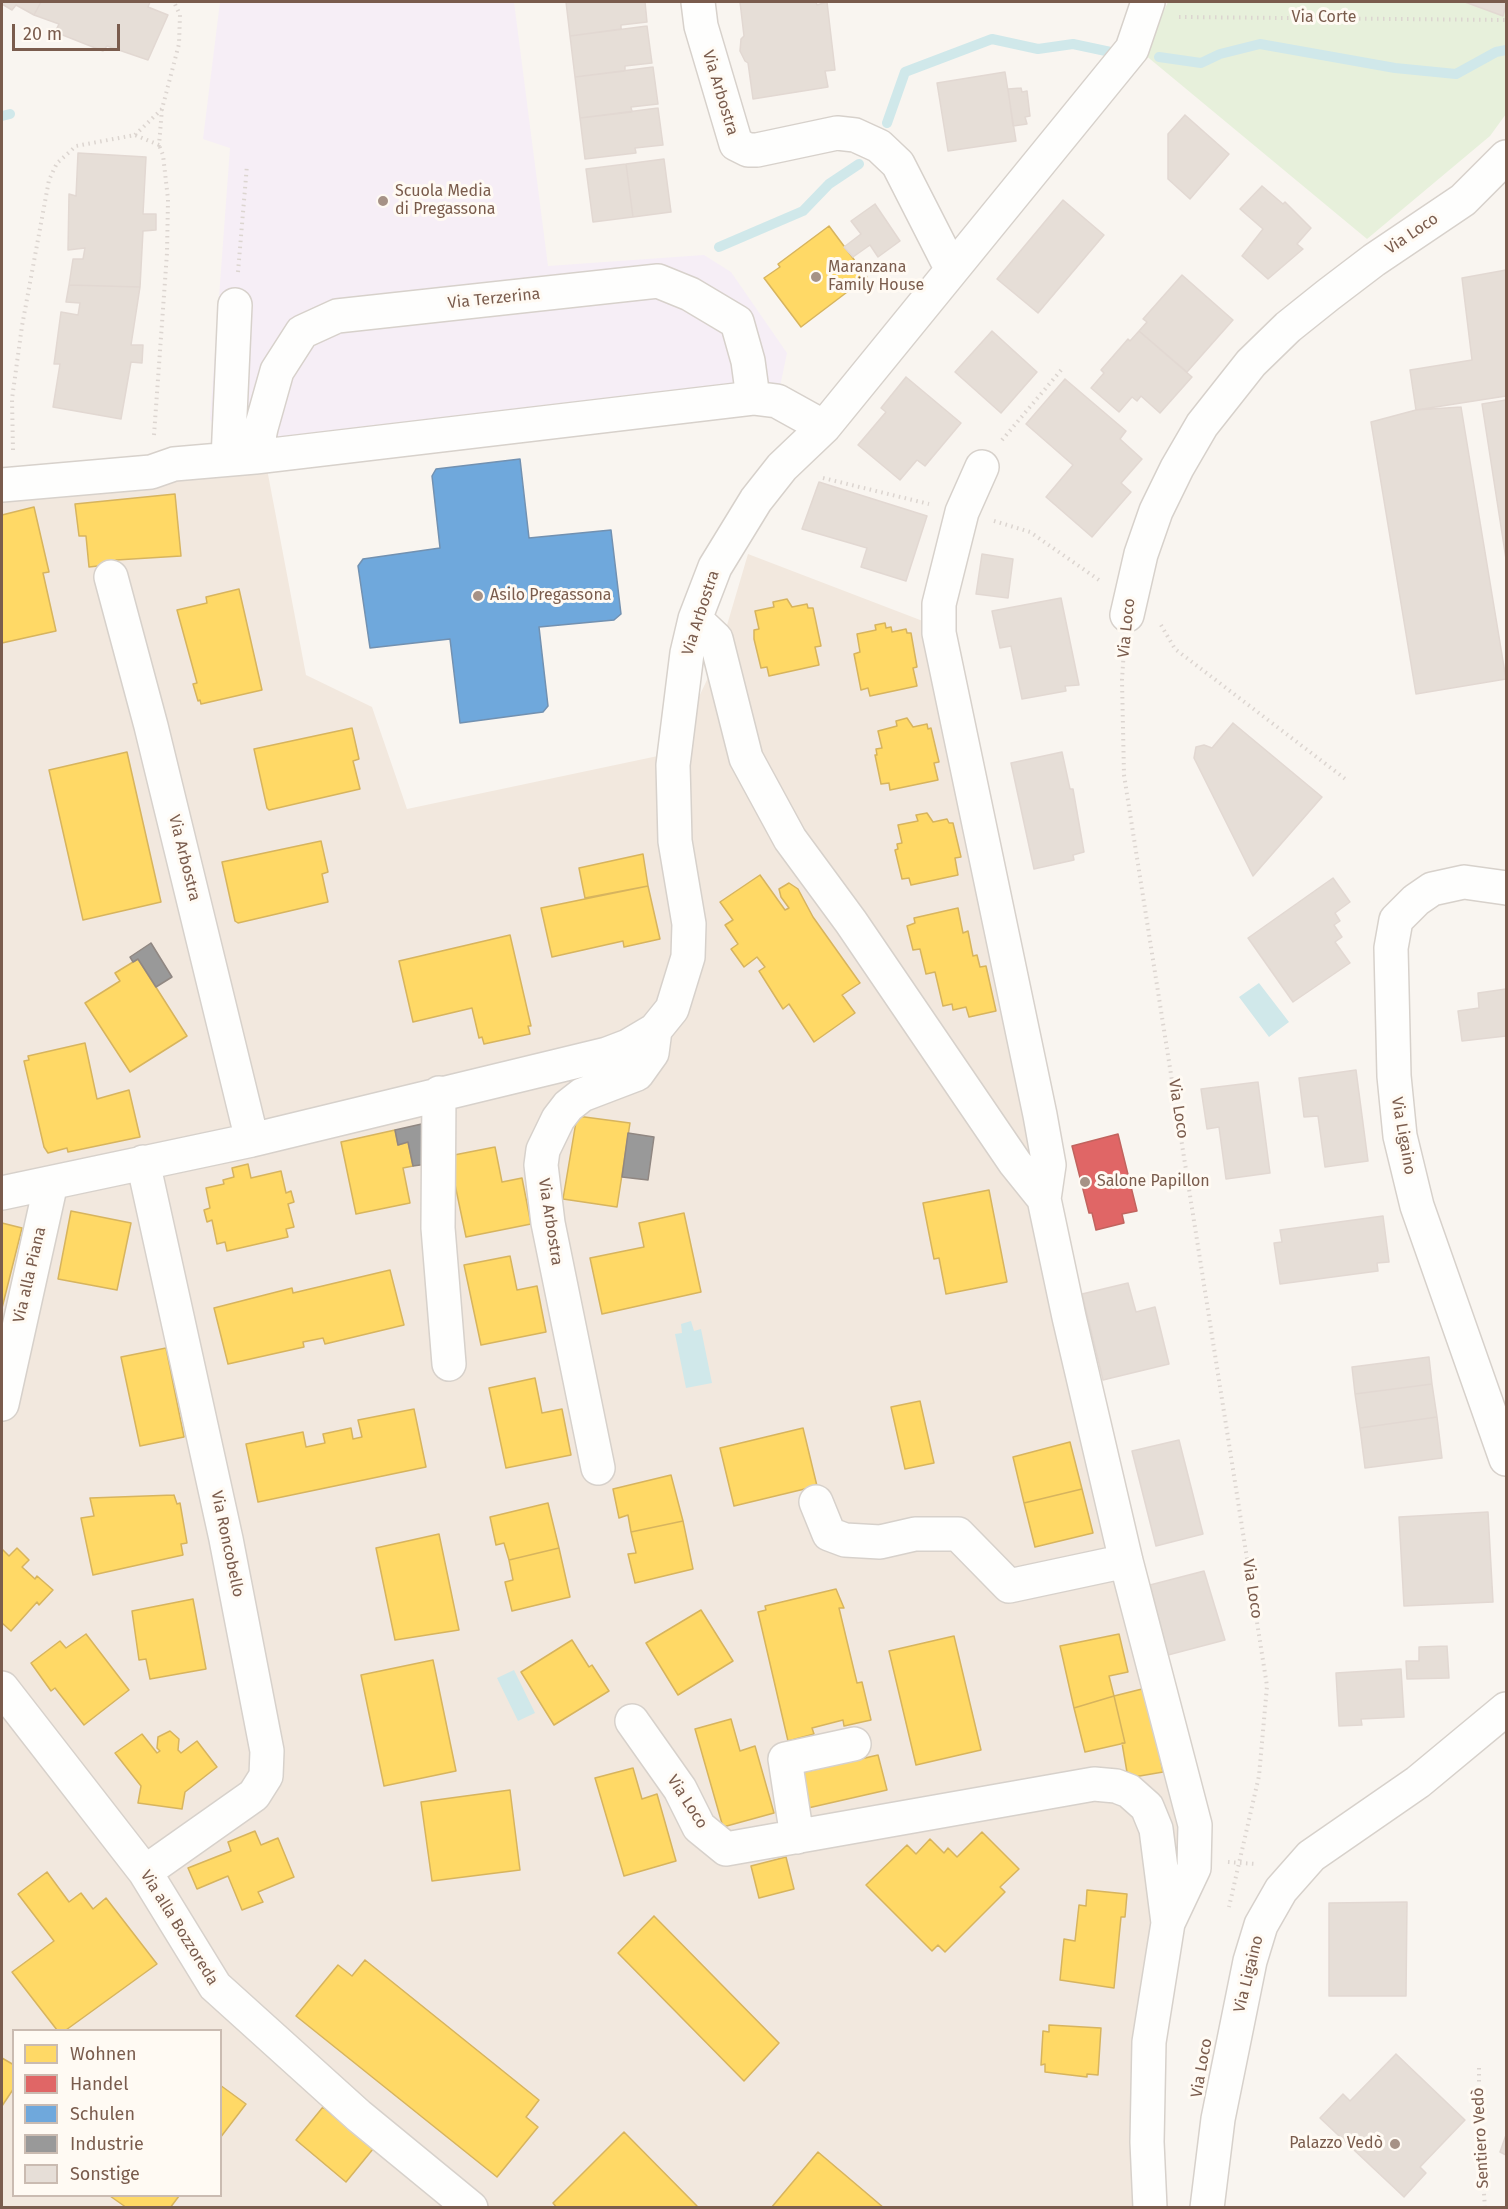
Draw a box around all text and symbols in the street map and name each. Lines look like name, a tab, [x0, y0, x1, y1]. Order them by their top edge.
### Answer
street label: Via Corte	[1292, 8, 1356, 28]
scale bar	[15, 12, 123, 50]
text: 20 m	[23, 23, 62, 45]
street label: Via Arbostra	[698, 48, 742, 138]
place label: Scuola Media di Pregassona	[395, 182, 495, 220]
marker: Scuola Media di Pregassona	[376, 194, 390, 208]
street label: Via Loco	[1382, 209, 1442, 259]
place label: Maranzana Family House	[828, 258, 924, 296]
marker: Maranzana Family House	[809, 270, 823, 284]
street label: Via Terzerina	[447, 285, 541, 313]
street label: Via Arbostra	[678, 568, 724, 658]
place label: Asilo Pregassona	[490, 586, 612, 606]
marker: Asilo Pregassona	[471, 589, 485, 603]
street label: Via Loco	[1114, 597, 1140, 659]
street label: Via Arbostra	[164, 813, 204, 903]
street label: Via Loco	[1164, 1078, 1192, 1140]
street label: Via Ligaino	[1387, 1096, 1419, 1176]
place label: Salone Papillon	[1097, 1172, 1210, 1192]
marker: Salone Papillon	[1078, 1175, 1092, 1189]
street label: Via Arbostra	[534, 1177, 566, 1267]
street label: Via alla Piana	[10, 1225, 50, 1325]
street label: Via Roncobello	[206, 1489, 248, 1599]
street label: Via Loco	[1238, 1558, 1266, 1620]
street label: Via Loco	[663, 1772, 711, 1832]
street label: Via alla Bozzoreda	[136, 1867, 222, 1989]
street label: Via Ligaino	[1230, 1933, 1268, 2015]
legend	[12, 2029, 222, 2197]
street label: Via Loco	[1187, 2037, 1217, 2099]
text: Wohnen	[70, 2043, 137, 2065]
text: Handel	[70, 2073, 128, 2095]
street label: Sentiero Vedò	[1469, 2087, 1493, 2189]
text: Schulen	[70, 2103, 135, 2125]
text: Industrie	[70, 2133, 144, 2155]
place label: Palazzo Vedò	[1289, 2134, 1383, 2154]
marker: Palazzo Vedò	[1388, 2137, 1402, 2151]
text: Sonstige	[70, 2163, 140, 2185]

